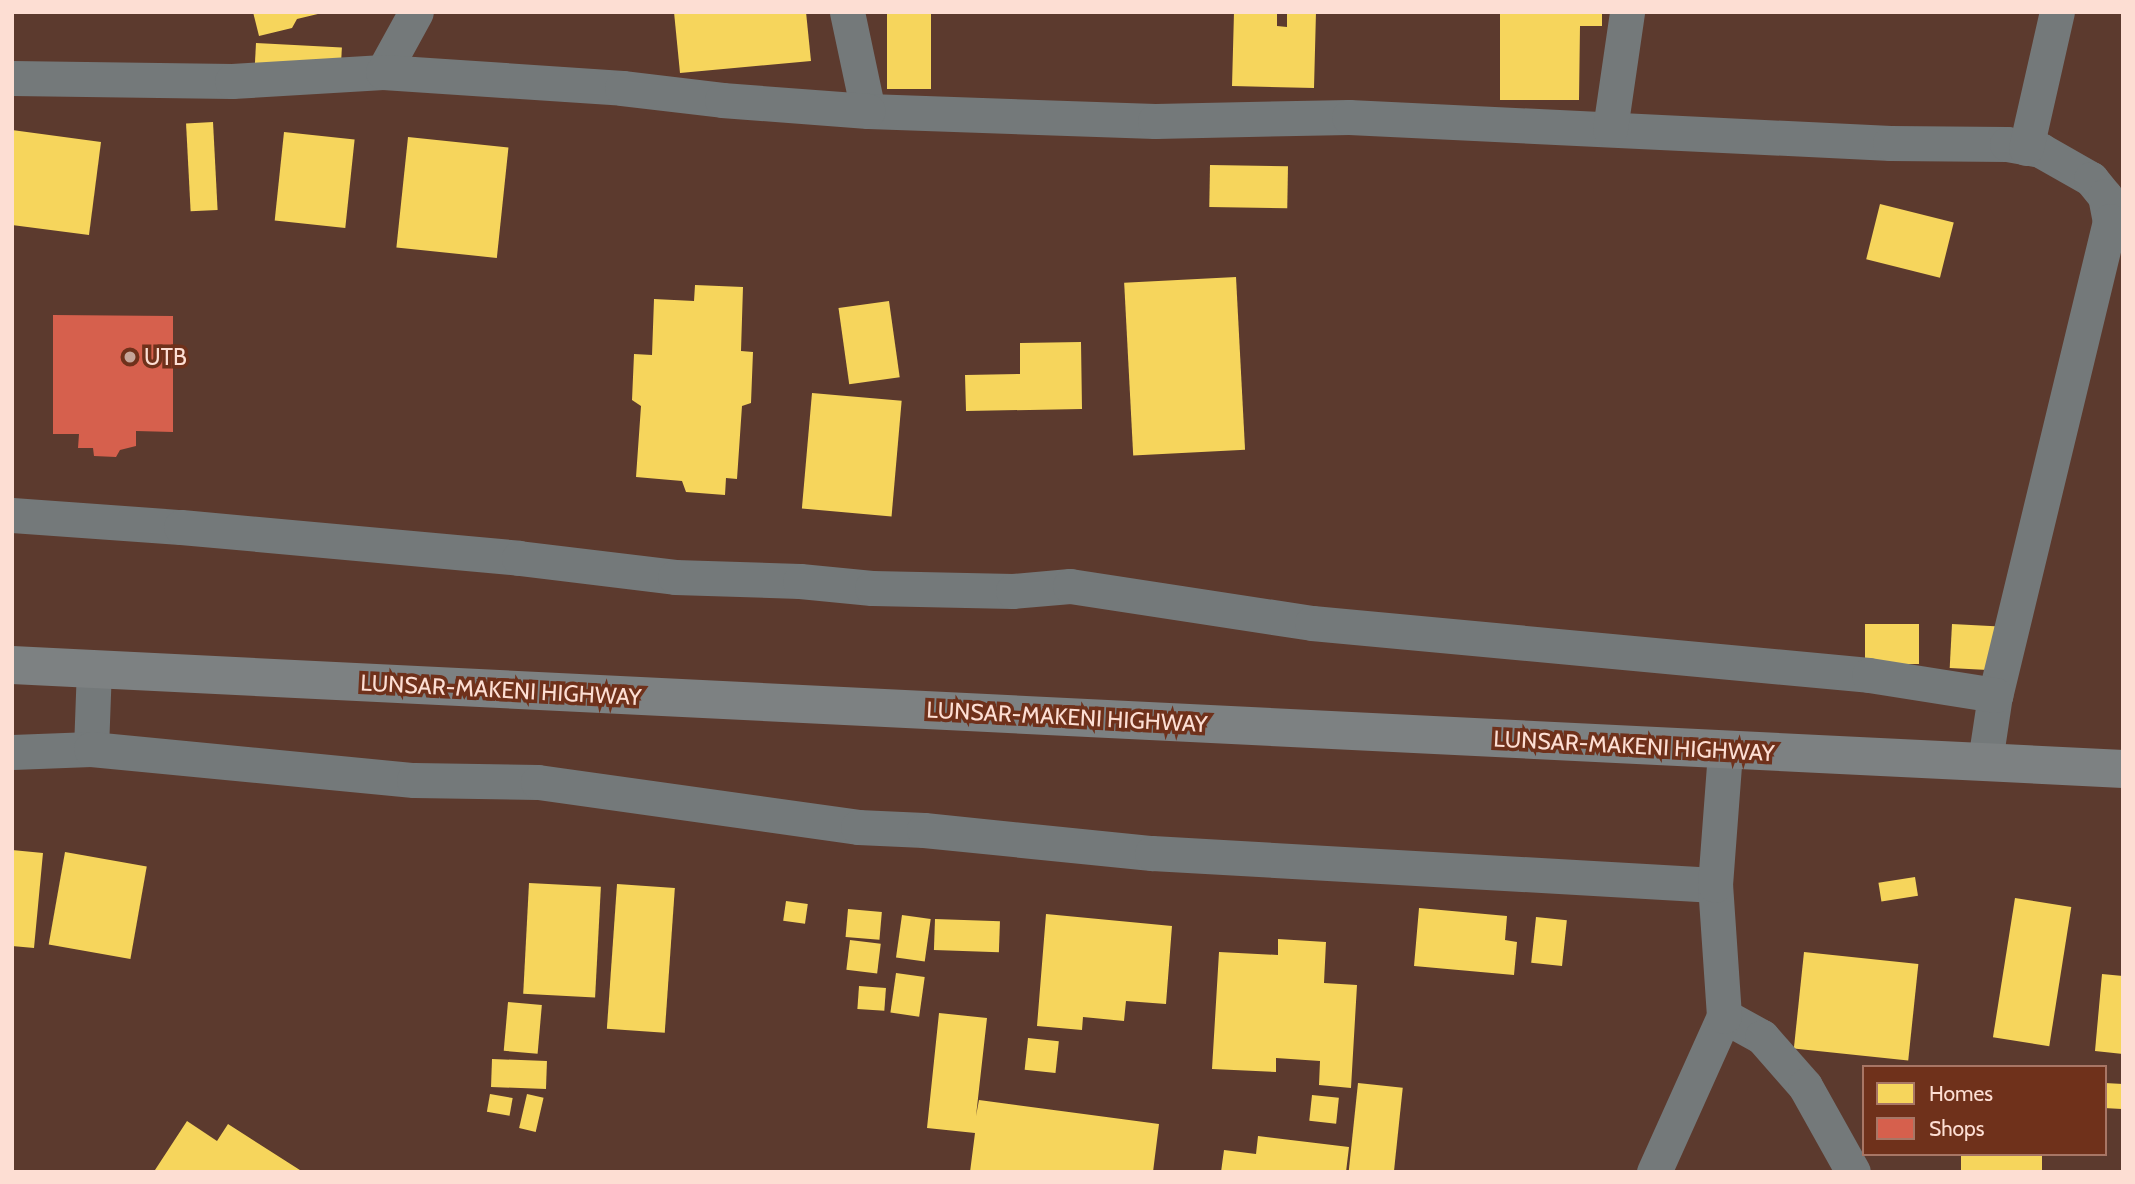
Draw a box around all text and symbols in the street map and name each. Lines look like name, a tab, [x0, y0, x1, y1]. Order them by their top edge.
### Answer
place label: UTB	[144, 343, 187, 371]
marker: UTB	[122, 349, 138, 365]
street label: LUNSAR-MAKENI HIGHWAY	[360, 669, 642, 711]
street label: LUNSAR-MAKENI HIGHWAY	[926, 696, 1208, 738]
street label: LUNSAR-MAKENI HIGHWAY	[1493, 725, 1775, 767]
legend	[1862, 1065, 2107, 1156]
text: Homes	[1929, 1081, 1993, 1106]
text: Shops	[1929, 1116, 1984, 1141]

